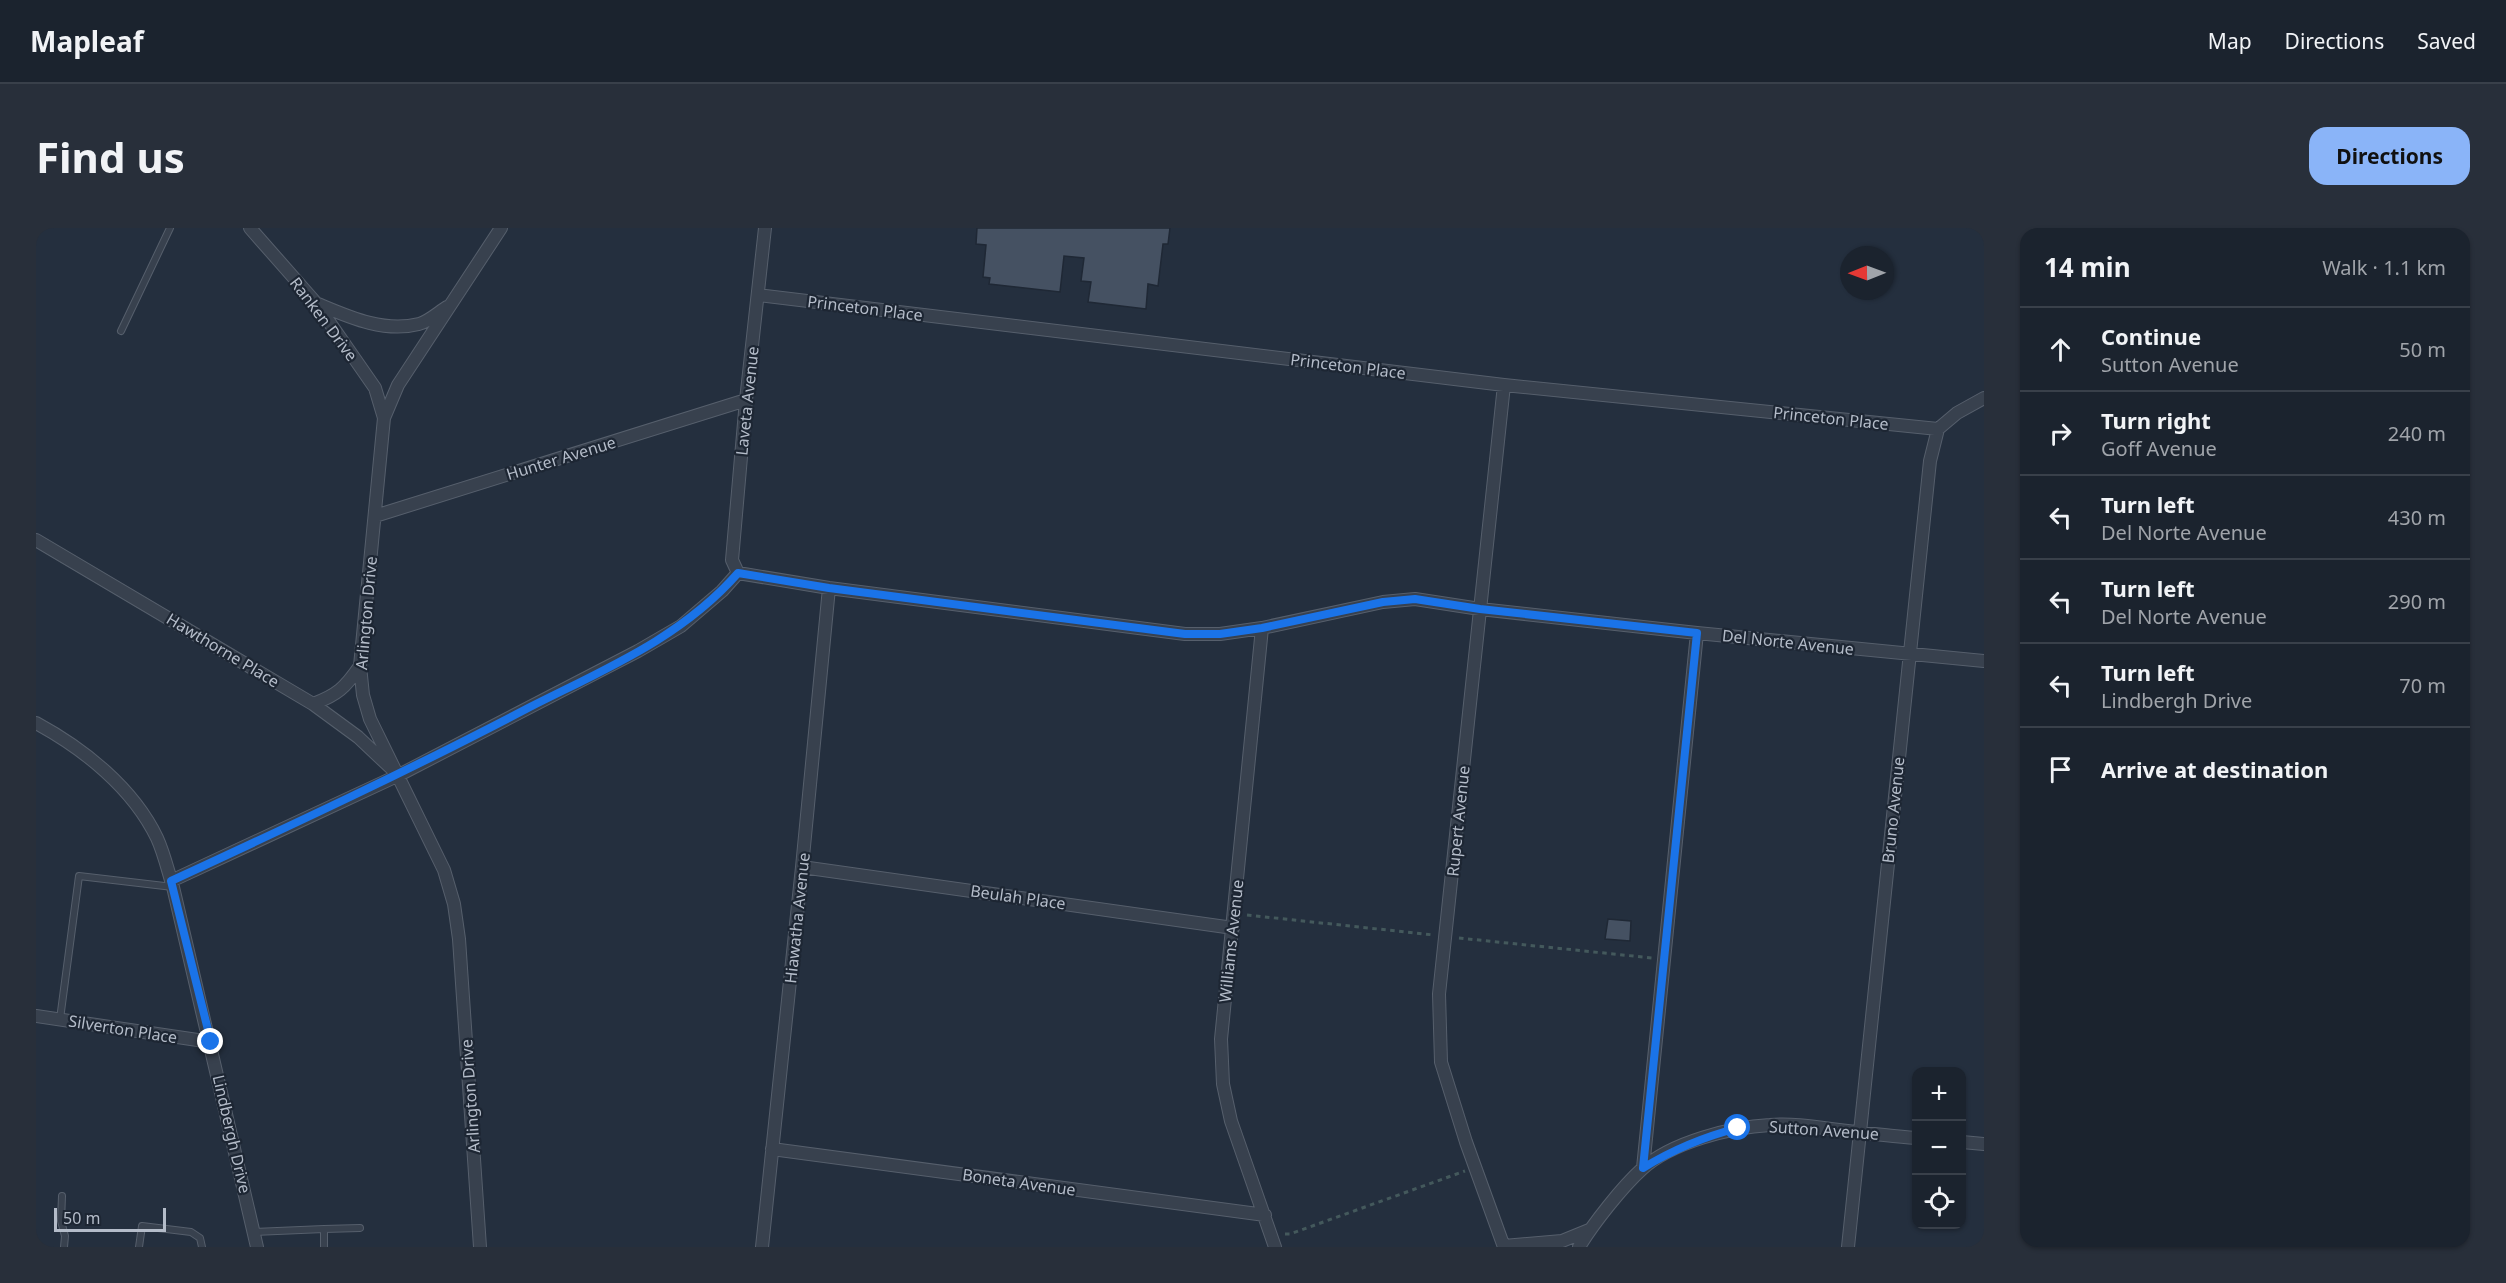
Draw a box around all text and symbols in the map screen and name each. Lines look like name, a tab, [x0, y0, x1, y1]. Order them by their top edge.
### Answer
text: Mapleaf	[30, 22, 144, 60]
text: Map	[2208, 27, 2252, 55]
text: Directions	[2285, 27, 2384, 55]
text: Saved	[2417, 27, 2476, 55]
button: Directions	[2309, 127, 2470, 185]
text: Find us	[36, 128, 185, 185]
north arrow	[1840, 246, 1894, 300]
text: 14 min	[2044, 249, 2131, 285]
text: Walk · 1.1 km	[2322, 254, 2446, 281]
street label: Ranken Drive	[285, 272, 363, 366]
street label: Princeton Place	[806, 290, 924, 326]
text: Continue	[2101, 321, 2201, 351]
icon: ahead	[2044, 333, 2077, 366]
text: 50 m	[2399, 336, 2446, 363]
street label: Laveta Avenue	[730, 345, 764, 457]
street label: Princeton Place	[1289, 348, 1407, 384]
text: Sutton Avenue	[2101, 351, 2239, 378]
street label: Princeton Place	[1772, 401, 1890, 435]
text: Turn right	[2101, 405, 2211, 435]
icon: right	[2044, 417, 2077, 450]
text: 240 m	[2388, 420, 2446, 447]
street label: Hunter Avenue	[504, 431, 618, 485]
text: Goff Avenue	[2101, 435, 2217, 462]
text: Turn left	[2101, 489, 2195, 519]
icon: left	[2044, 501, 2077, 534]
text: 430 m	[2388, 504, 2446, 531]
text: Del Norte Avenue	[2101, 519, 2267, 546]
street label: Arlington Drive	[350, 555, 382, 671]
text: Turn left	[2101, 573, 2195, 603]
icon: left	[2044, 585, 2077, 618]
text: 290 m	[2388, 588, 2446, 615]
text: Del Norte Avenue	[2101, 603, 2267, 630]
street label: Hawthorne Place	[163, 608, 283, 692]
street label: Del Norte Avenue	[1721, 624, 1855, 660]
text: Turn left	[2101, 657, 2195, 687]
icon: left	[2044, 669, 2077, 702]
text: 70 m	[2399, 672, 2446, 699]
text: Lindbergh Drive	[2101, 687, 2252, 714]
icon: arrive	[2044, 753, 2077, 786]
text: Arrive at destination	[2101, 754, 2328, 784]
street label: Bruno Avenue	[1876, 756, 1910, 864]
street label: Rupert Avenue	[1441, 764, 1475, 878]
street label: Hiawatha Avenue	[779, 851, 815, 985]
street label: Beulah Place	[969, 879, 1067, 915]
street label: Williams Avenue	[1214, 879, 1248, 1003]
street label: Silverton Place	[67, 1010, 179, 1048]
route end	[197, 1028, 223, 1054]
street label: Arlington Drive	[455, 1038, 485, 1154]
map controls	[1912, 1067, 1966, 1229]
button: +	[1912, 1067, 1966, 1121]
street label: Lindbergh Drive	[208, 1073, 256, 1195]
route start	[1724, 1114, 1750, 1140]
street label: Sutton Avenue	[1768, 1115, 1880, 1145]
button: −	[1912, 1121, 1966, 1175]
street label: Boneta Avenue	[961, 1163, 1077, 1201]
button: locate	[1912, 1175, 1966, 1229]
scale bar	[54, 1205, 166, 1232]
text: 50 m	[63, 1207, 100, 1229]

